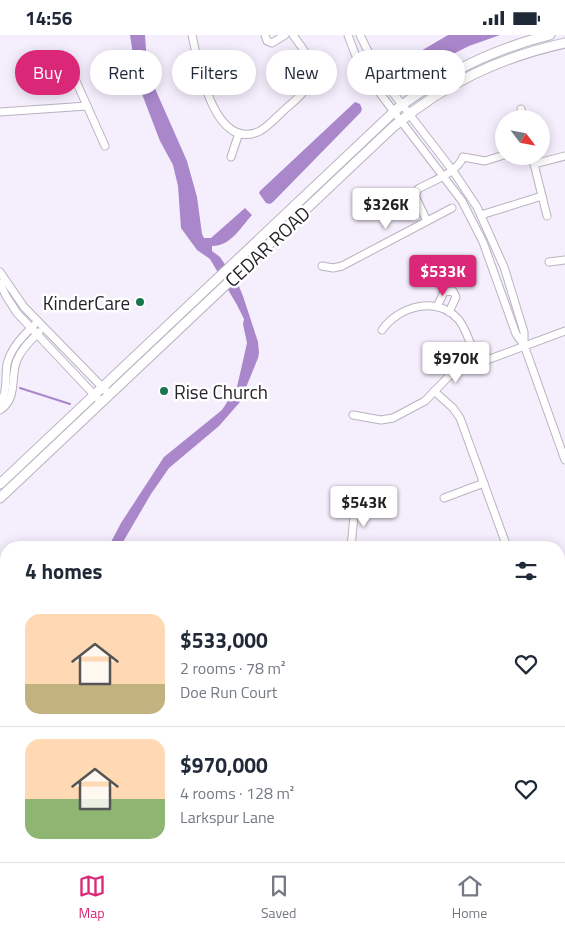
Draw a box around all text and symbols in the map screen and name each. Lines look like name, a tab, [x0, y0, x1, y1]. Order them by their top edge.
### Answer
text: 14:56	[25, 3, 72, 32]
chip: Buy	[15, 50, 80, 95]
chip: Rent	[90, 50, 162, 95]
chip: Filters	[172, 50, 256, 95]
chip: New	[266, 50, 337, 95]
chip: Apartment	[347, 50, 465, 95]
north arrow	[495, 110, 550, 165]
map controls	[495, 110, 550, 165]
pin: $326K	[351, 187, 421, 230]
text: $326K	[363, 192, 409, 216]
street label: CEDAR ROAD	[218, 199, 316, 293]
pin: $533K	[408, 255, 478, 297]
text: $533K	[420, 259, 466, 283]
place label: KinderCare	[43, 288, 130, 317]
marker: KinderCare	[134, 296, 146, 308]
pin: $970K	[421, 341, 491, 384]
text: $970K	[433, 346, 479, 370]
place label: Rise Church	[174, 377, 268, 406]
marker: Rise Church	[158, 385, 170, 397]
pin: $543K	[329, 485, 399, 528]
text: $543K	[341, 490, 387, 514]
text: 4 homes	[25, 555, 102, 587]
icon: filters	[512, 557, 540, 585]
text: $533,000	[180, 624, 268, 656]
icon: home	[65, 634, 125, 694]
icon: heart	[512, 650, 540, 678]
text: 2 rooms · 78 m²	[180, 656, 285, 680]
text: Doe Run Court	[180, 680, 277, 704]
text: $970,000	[180, 749, 268, 781]
icon: home	[65, 759, 125, 819]
icon: heart	[512, 775, 540, 803]
text: 4 rooms · 128 m²	[180, 781, 294, 805]
text: Larkspur Lane	[180, 805, 275, 829]
tab: Map	[78, 872, 106, 923]
tab: Saved	[261, 872, 297, 923]
tab: Home	[452, 872, 487, 923]

